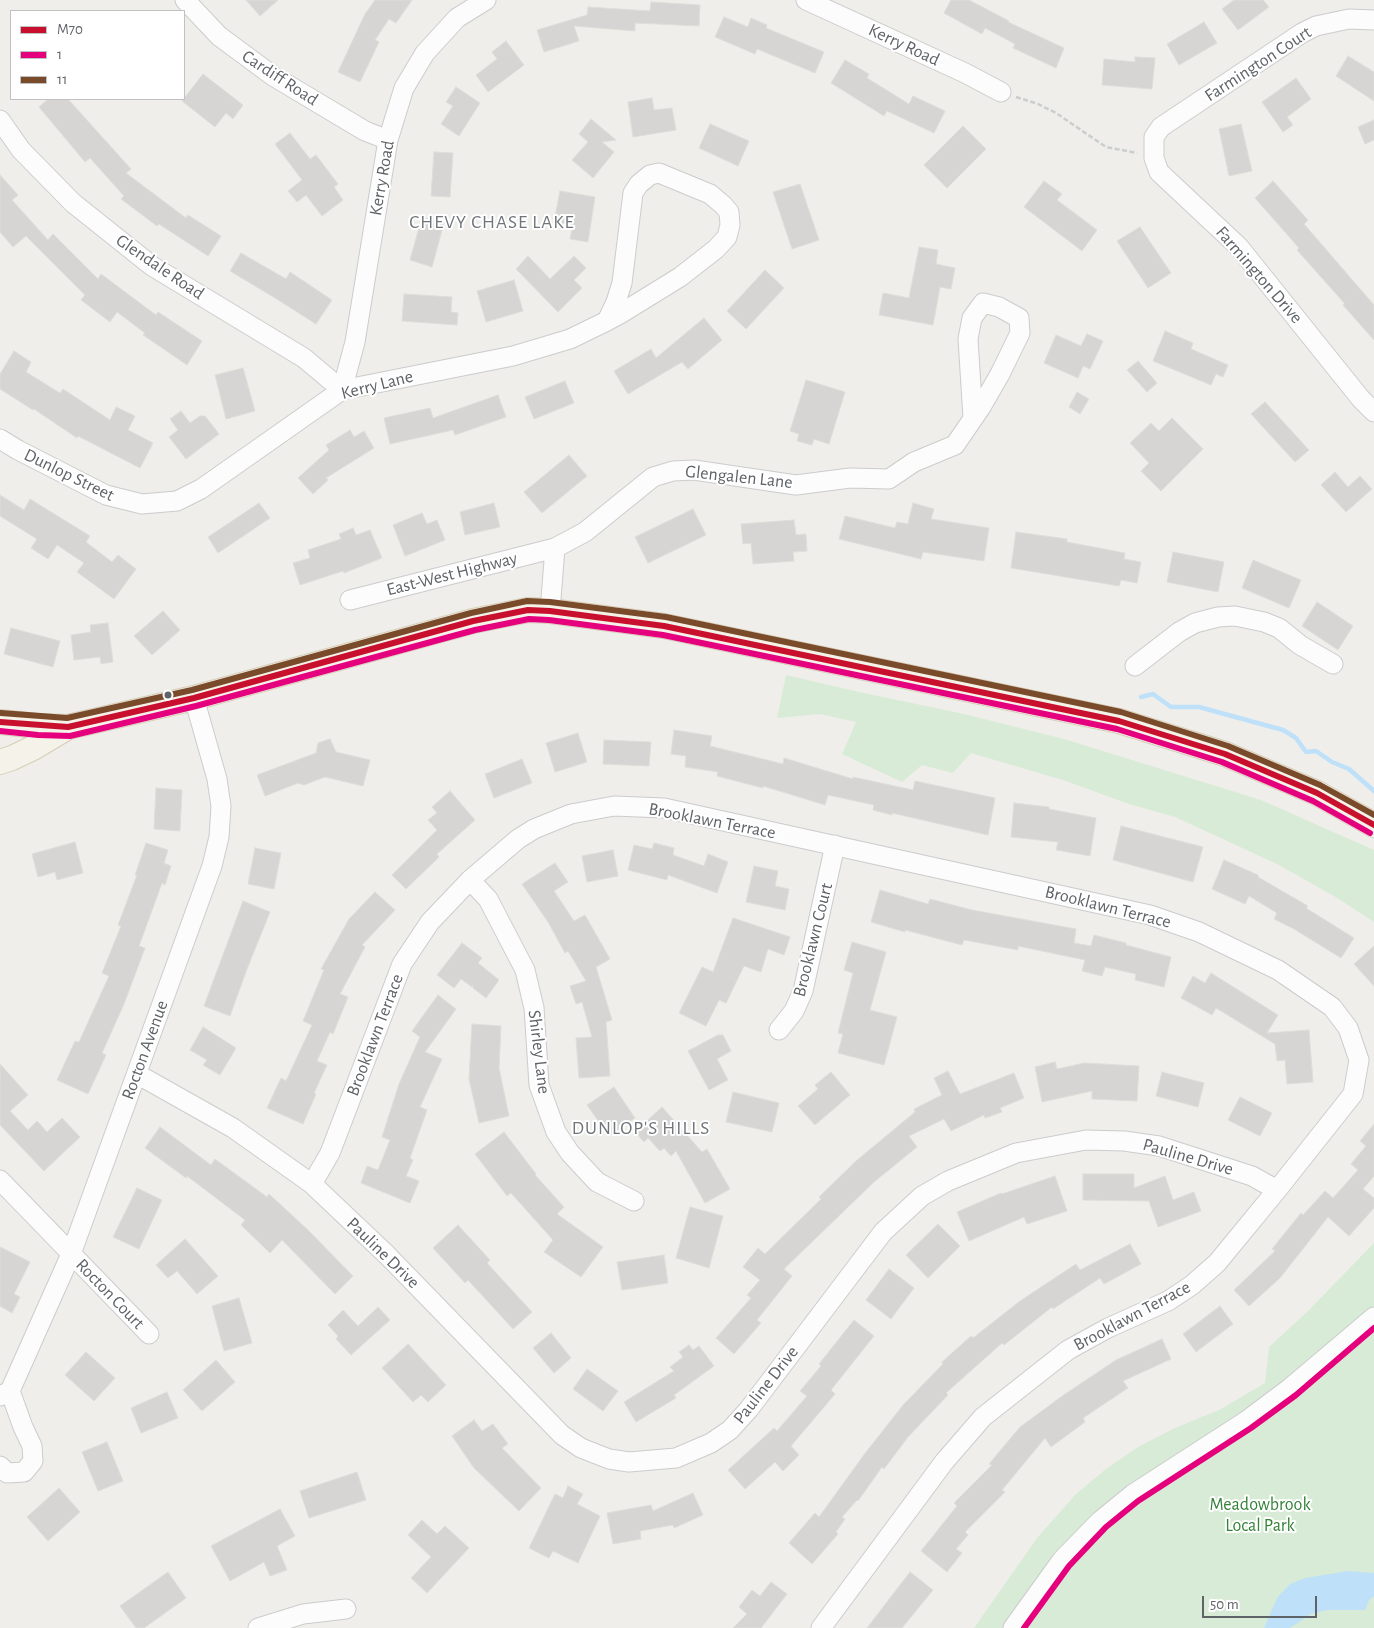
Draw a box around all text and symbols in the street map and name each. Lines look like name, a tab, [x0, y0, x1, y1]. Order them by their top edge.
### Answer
legend	[10, 10, 185, 100]
street label: Kerry Road	[865, 19, 943, 71]
street label: Farmington Court	[1201, 21, 1315, 107]
text: M70	[57, 22, 83, 37]
street label: Cardiff Road	[238, 45, 322, 111]
text: 1	[57, 47, 62, 62]
text: 11	[57, 72, 67, 87]
street label: Kerry Road	[365, 139, 399, 217]
district label: CHEVY CHASE LAKE	[407, 211, 577, 233]
street label: Farmington Drive	[1211, 222, 1307, 328]
street label: Glendale Road	[112, 230, 208, 304]
street label: Kerry Lane	[339, 366, 415, 404]
street label: Dunlop Street	[20, 444, 118, 506]
street label: Glengalen Lane	[684, 461, 794, 493]
street label: East-West Highway	[384, 547, 520, 601]
unlabelled marker	[163, 690, 173, 700]
street label: Brooklawn Terrace	[647, 798, 777, 844]
street label: Brooklawn Court	[788, 881, 838, 999]
street label: Brooklawn Terrace	[1043, 881, 1173, 933]
street label: Brooklawn Terrace	[342, 971, 408, 1099]
street label: Rocton Avenue	[117, 997, 173, 1103]
street label: Shirley Lane	[523, 1009, 555, 1095]
district label: DUNLOP'S HILLS	[570, 1117, 712, 1139]
street label: Pauline Drive	[1140, 1134, 1236, 1180]
street label: Pauline Drive	[342, 1213, 424, 1293]
street label: Rocton Court	[71, 1254, 149, 1334]
street label: Brooklawn Terrace	[1070, 1276, 1194, 1356]
street label: Pauline Drive	[729, 1342, 803, 1428]
park label: Meadowbrook Local Park	[1209, 1494, 1311, 1536]
scale bar	[1204, 1586, 1319, 1618]
text: 50 m	[1210, 1597, 1239, 1612]

